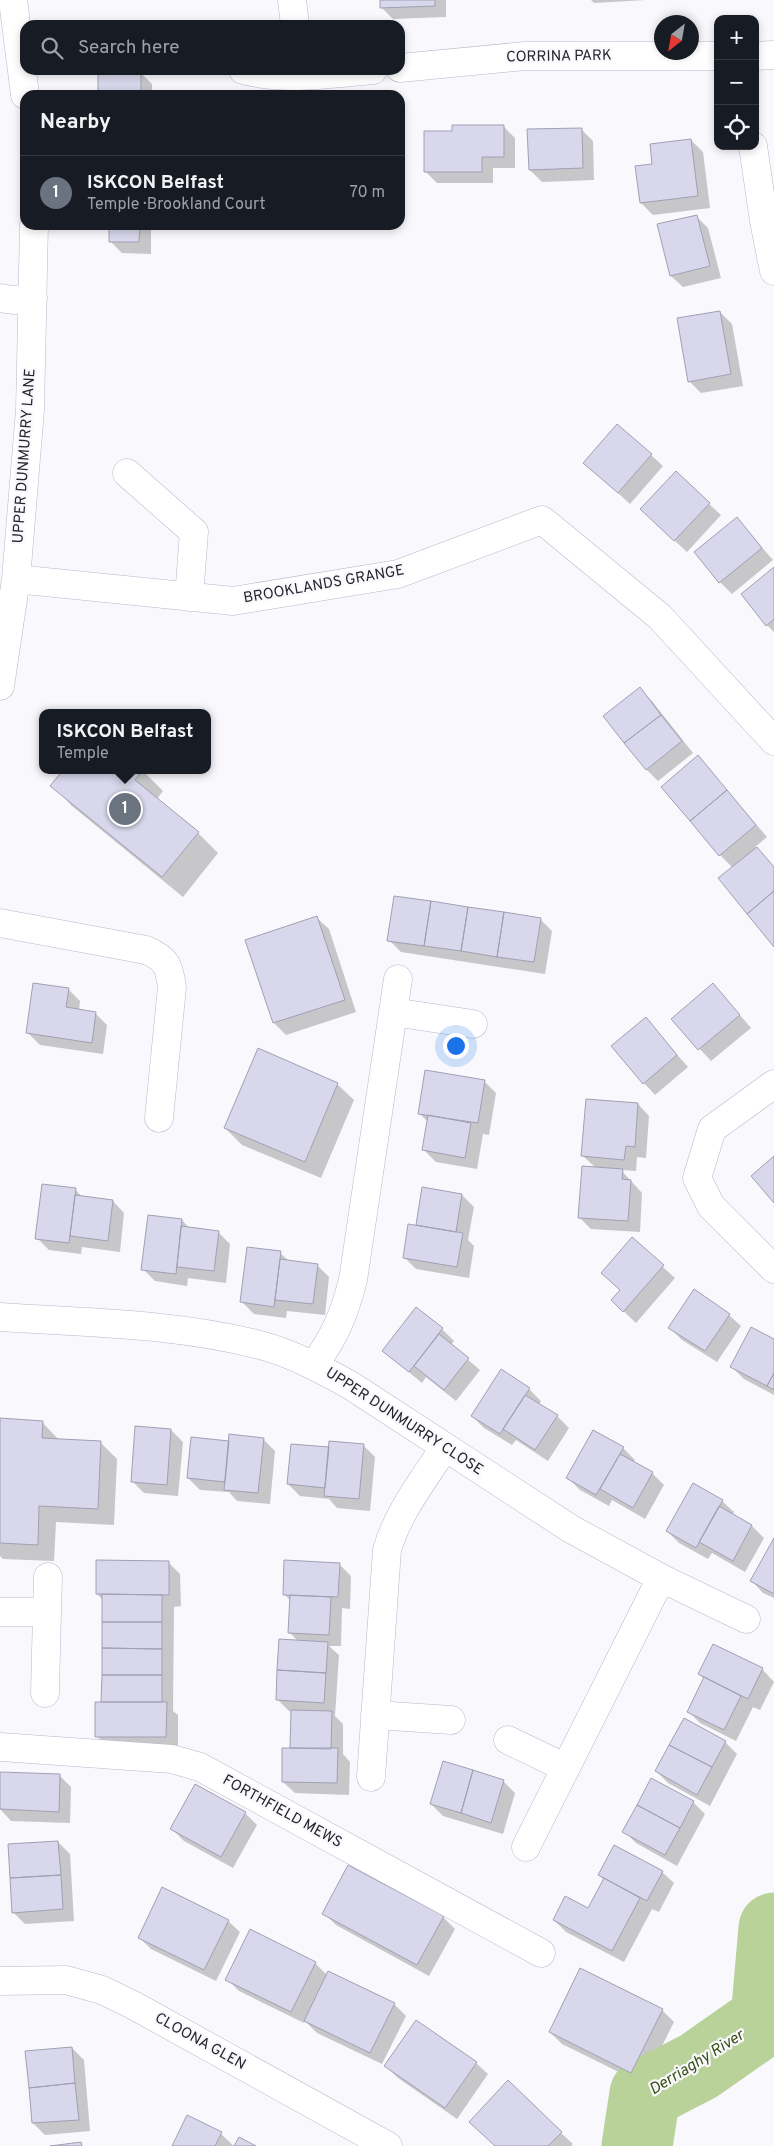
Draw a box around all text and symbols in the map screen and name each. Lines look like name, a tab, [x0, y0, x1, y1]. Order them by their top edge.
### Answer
north arrow	[654, 15, 699, 60]
map controls	[714, 15, 759, 150]
button: +	[714, 15, 759, 60]
search box	[20, 20, 405, 75]
icon: search	[38, 34, 66, 62]
text: Search here	[78, 36, 180, 60]
street label: CORRINA PARK	[506, 47, 612, 67]
button: −	[714, 60, 759, 105]
button: locate	[714, 105, 759, 150]
text: Nearby	[40, 109, 111, 136]
text: ISKCON Belfast	[87, 171, 224, 195]
text: 1	[53, 183, 59, 203]
text: 70 m	[350, 183, 385, 203]
text: Temple · Brookland Court	[87, 195, 266, 215]
street label: UPPER DUNMURRY LANE	[9, 368, 41, 544]
street label: BROOKLANDS GRANGE	[242, 561, 406, 609]
popup	[39, 709, 211, 774]
text: ISKCON Belfast	[56, 720, 194, 744]
text: Temple	[56, 744, 109, 764]
pin: 1	[109, 790, 141, 828]
your location	[443, 1033, 469, 1059]
street label: UPPER DUNMURRY CLOSE	[322, 1364, 486, 1480]
street label: FORTHFIELD MEWS	[219, 1771, 345, 1853]
street label: CLOONA GLEN	[151, 2009, 249, 2075]
water label: Derriaghy River	[646, 2025, 750, 2100]

